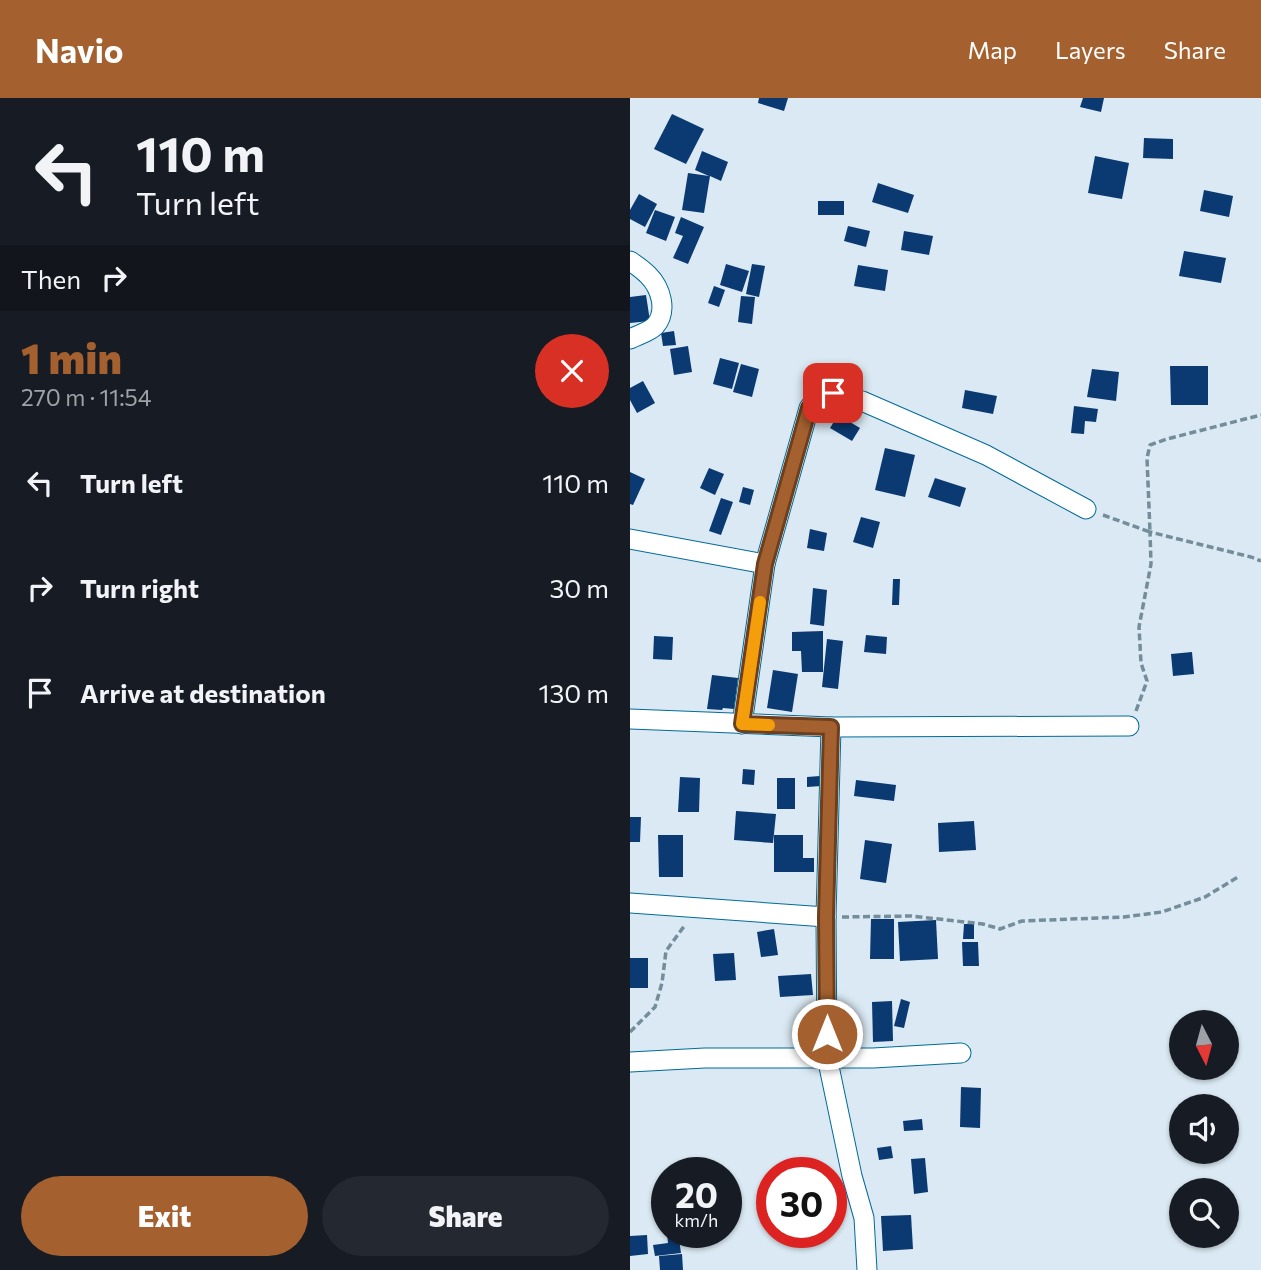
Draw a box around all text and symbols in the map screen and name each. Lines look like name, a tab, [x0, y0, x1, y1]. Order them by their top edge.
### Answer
text: Navio	[35, 29, 124, 70]
text: Map	[968, 35, 1017, 64]
text: Layers	[1055, 35, 1126, 64]
text: Share	[1164, 35, 1226, 64]
text: 110 m	[136, 122, 265, 182]
icon: left	[21, 126, 112, 217]
text: Turn left	[136, 182, 260, 222]
icon: right	[95, 259, 133, 297]
text: Then	[21, 263, 81, 294]
text: 1 min	[21, 331, 122, 383]
button: close	[535, 334, 609, 408]
pin	[803, 363, 863, 423]
icon: arrive	[814, 374, 852, 412]
text: 270 m · 11:54	[21, 383, 152, 411]
icon: left	[21, 464, 59, 502]
text: Turn left	[80, 467, 183, 498]
text: 110 m	[542, 467, 609, 498]
icon: right	[21, 569, 59, 607]
text: Turn right	[80, 572, 199, 603]
text: 30 m	[550, 572, 609, 603]
icon: arrive	[21, 674, 59, 712]
text: Arrive at destination	[80, 677, 326, 708]
text: 130 m	[538, 677, 609, 708]
position arrow	[790, 997, 864, 1071]
north arrow	[1169, 1010, 1239, 1080]
map controls	[1169, 1010, 1239, 1248]
button: sound	[1169, 1094, 1239, 1164]
speed limit sign: 30	[756, 1157, 847, 1248]
text: 20	[675, 1172, 718, 1215]
button: Exit	[21, 1176, 308, 1256]
button: Share	[322, 1176, 609, 1256]
button: search	[1169, 1178, 1239, 1248]
text: km/h	[675, 1209, 718, 1231]

